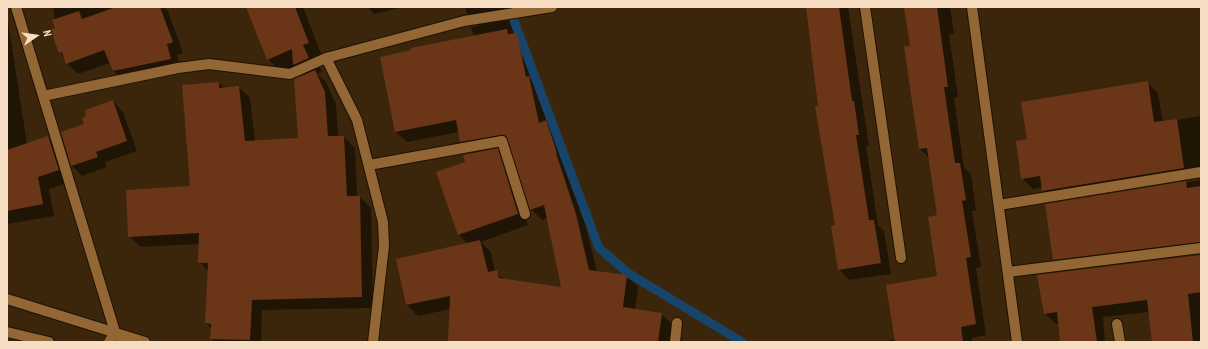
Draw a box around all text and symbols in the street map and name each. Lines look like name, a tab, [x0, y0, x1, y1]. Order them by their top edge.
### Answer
north arrow	[16, 16, 56, 56]
text: N	[40, 29, 55, 38]

